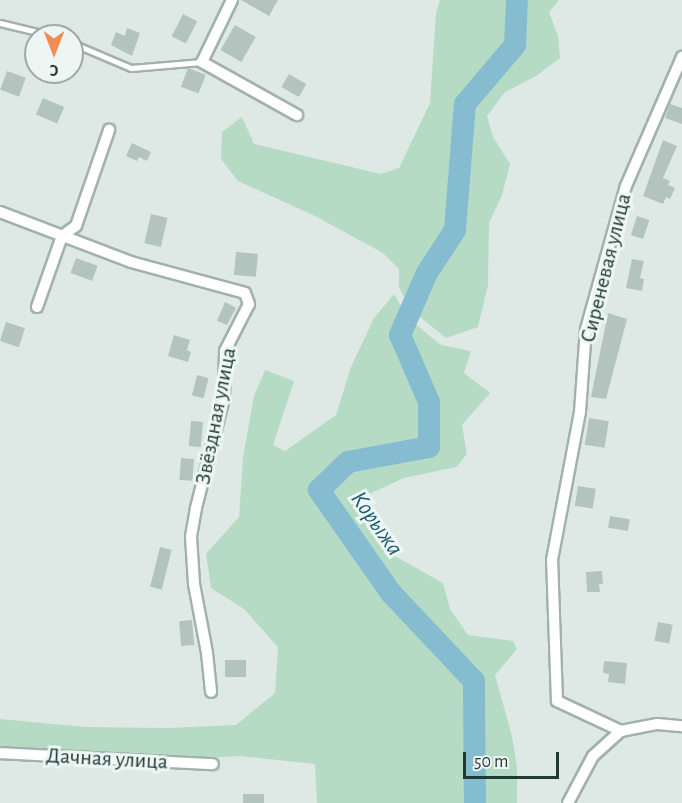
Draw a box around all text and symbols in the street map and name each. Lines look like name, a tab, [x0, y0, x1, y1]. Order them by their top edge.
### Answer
north arrow	[24, 24, 84, 84]
text: С	[50, 62, 58, 78]
street label: Сиреневая улица	[575, 191, 637, 345]
street label: Звёздная улица	[190, 345, 242, 487]
water label: Корыжа	[343, 486, 409, 562]
scale bar	[466, 740, 562, 778]
street label: Дачная улица	[45, 743, 169, 775]
text: 50 m	[474, 753, 508, 771]

